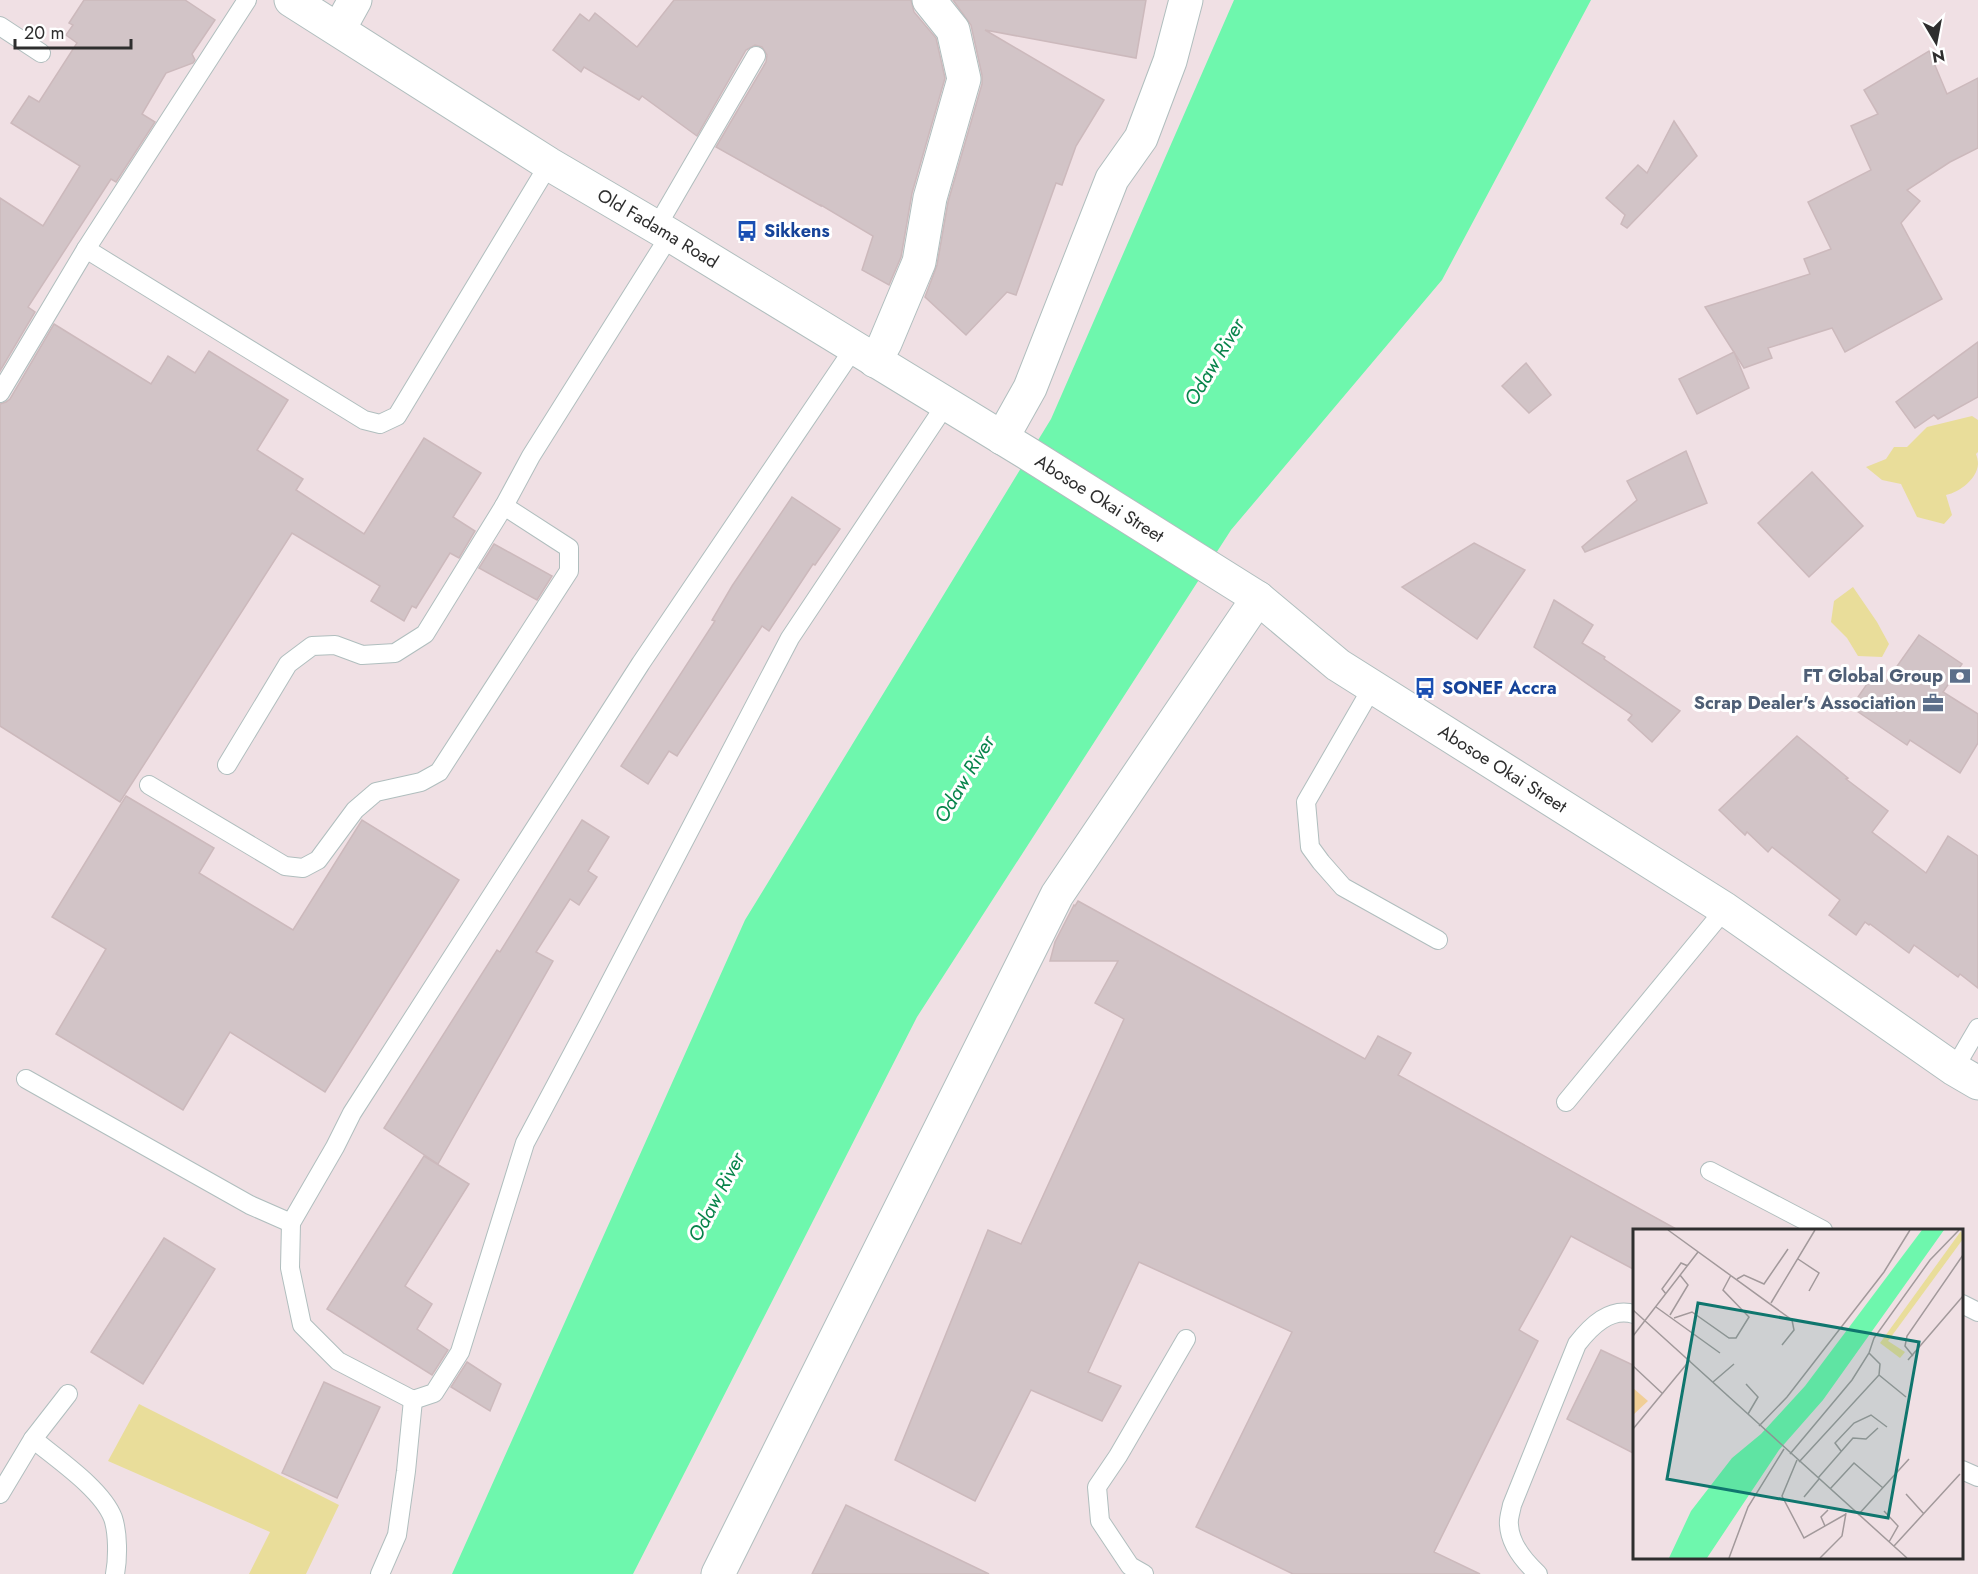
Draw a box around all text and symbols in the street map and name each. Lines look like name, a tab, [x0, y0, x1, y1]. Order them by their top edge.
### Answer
scale bar	[15, 12, 130, 50]
north arrow	[1906, 12, 1966, 72]
text: 20 m	[24, 20, 64, 46]
text: N	[1930, 44, 1947, 69]
street label: Old Fadama Road	[592, 182, 723, 275]
place label: Sikkens	[764, 218, 830, 244]
bus stop icon: Sikkens	[735, 219, 759, 243]
water label: Odaw River	[1177, 312, 1253, 411]
street label: Abosoe Okai Street	[1030, 448, 1170, 549]
place label: FT Global Group	[1803, 663, 1943, 689]
bank icon: FT Global Group	[1948, 664, 1972, 688]
place label: SONEF Accra	[1442, 675, 1557, 701]
bus stop icon: SONEF Accra	[1413, 676, 1437, 700]
place label: Scrap Dealer's Association	[1694, 690, 1916, 716]
office icon: Scrap Dealer's Association	[1921, 691, 1945, 715]
street label: Abosoe Okai Street	[1433, 718, 1573, 820]
water label: Odaw River	[927, 729, 1003, 828]
water label: Odaw River	[681, 1146, 753, 1247]
inset map	[1633, 1229, 1963, 1559]

